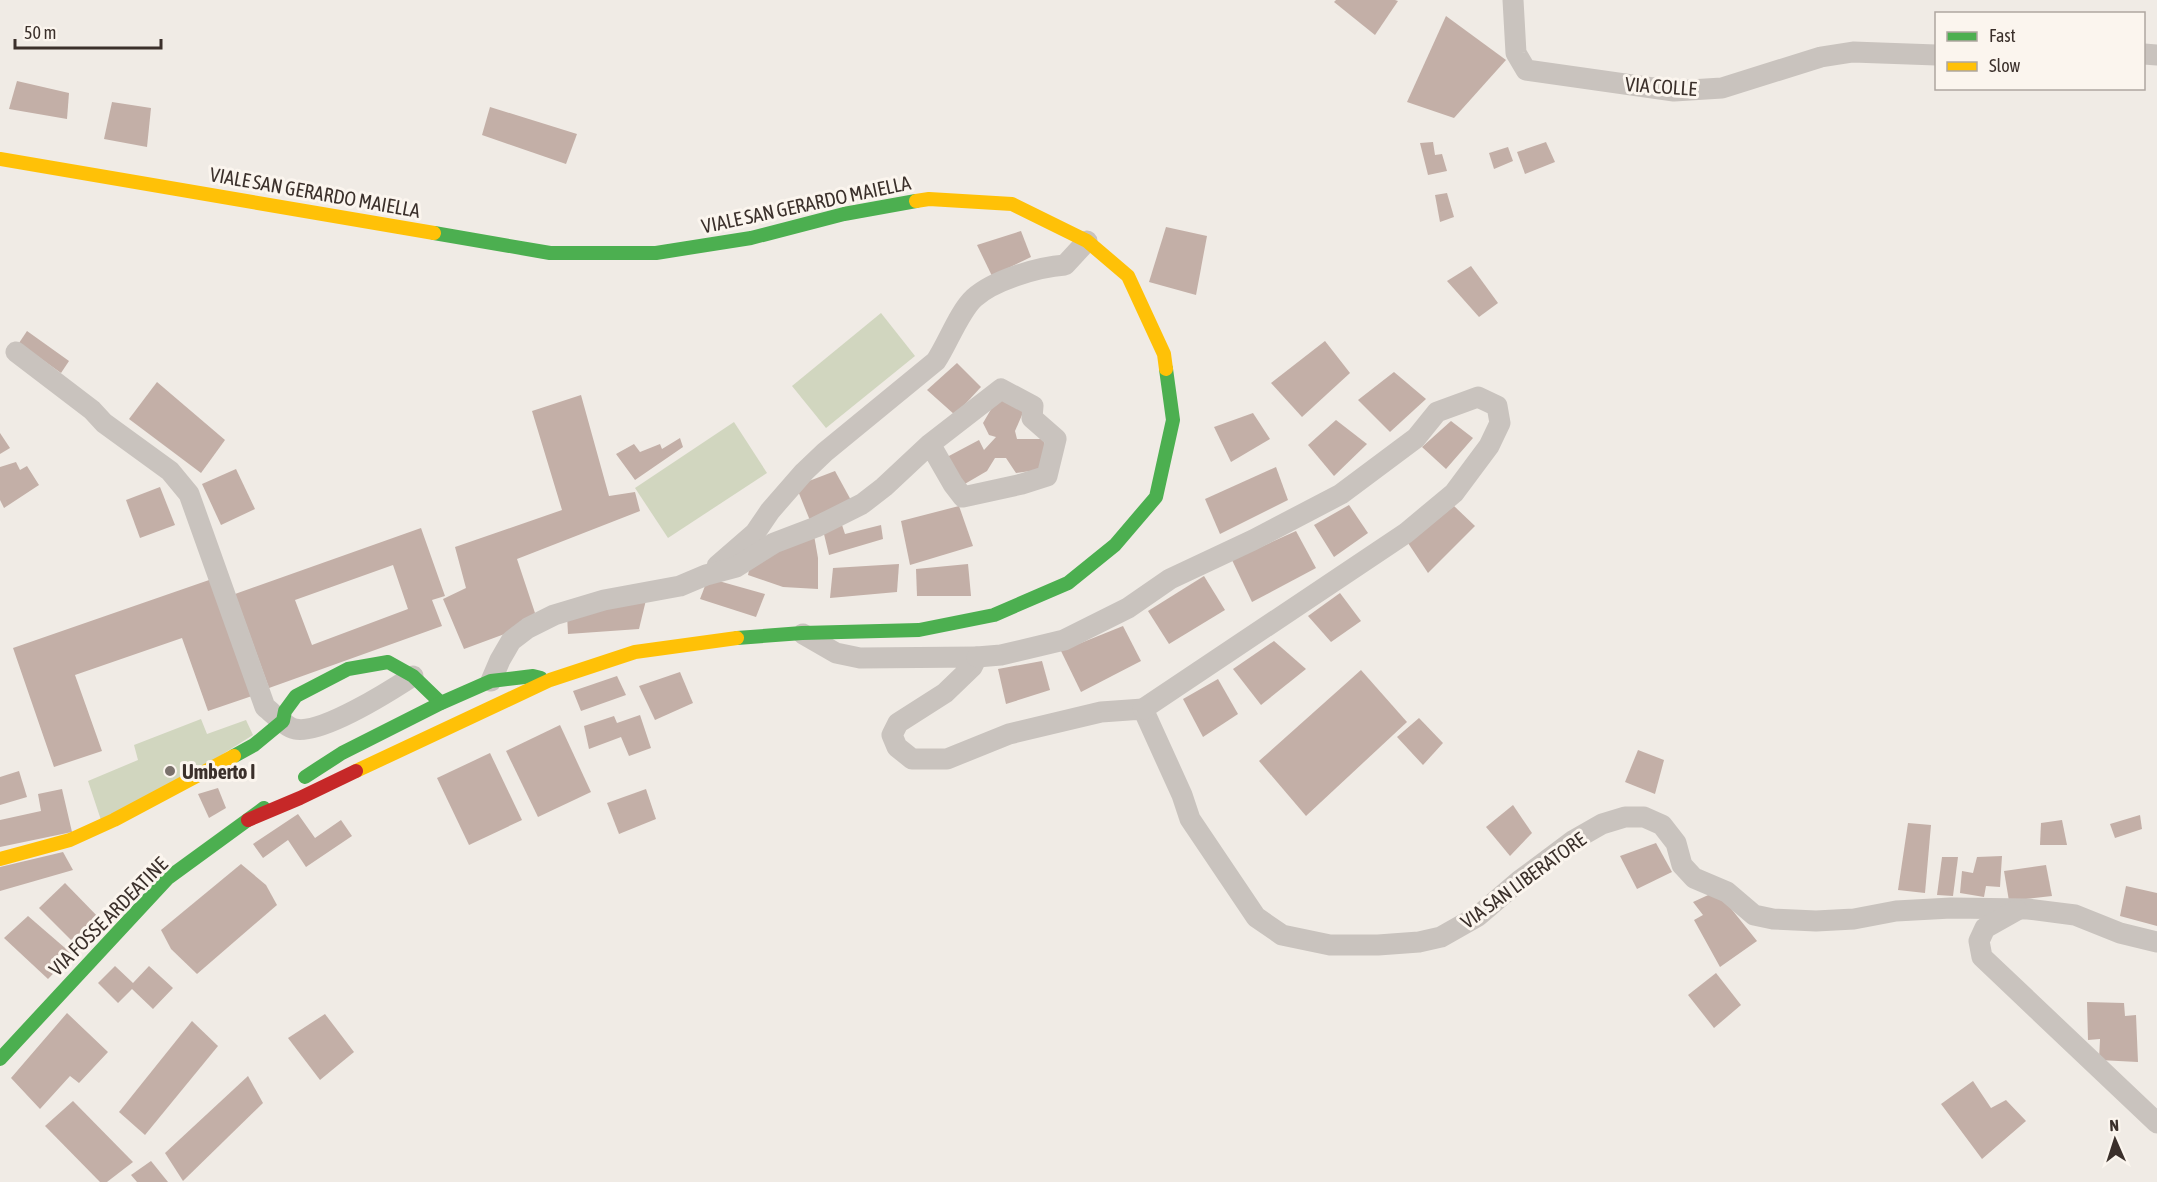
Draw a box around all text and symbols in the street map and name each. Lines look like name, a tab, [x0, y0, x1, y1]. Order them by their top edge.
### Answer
scale bar	[15, 12, 160, 50]
legend	[1935, 12, 2145, 90]
text: 50 m	[24, 22, 56, 43]
text: Fast	[1989, 25, 2016, 46]
text: Slow	[1989, 55, 2020, 76]
street label: VIA COLLE	[1624, 72, 1698, 100]
street label: VIALE SAN GERARDO MAIELLA	[208, 162, 422, 222]
street label: VIALE SAN GERARDO MAIELLA	[699, 171, 913, 237]
place label: Umberto I	[182, 760, 255, 783]
marker: Umberto I	[163, 764, 177, 778]
street label: VIA SAN LIBERATORE	[1456, 827, 1590, 933]
street label: VIA FOSSE ARDEATINE	[44, 852, 172, 980]
north arrow	[2085, 1110, 2145, 1170]
text: N	[2109, 1116, 2119, 1134]

